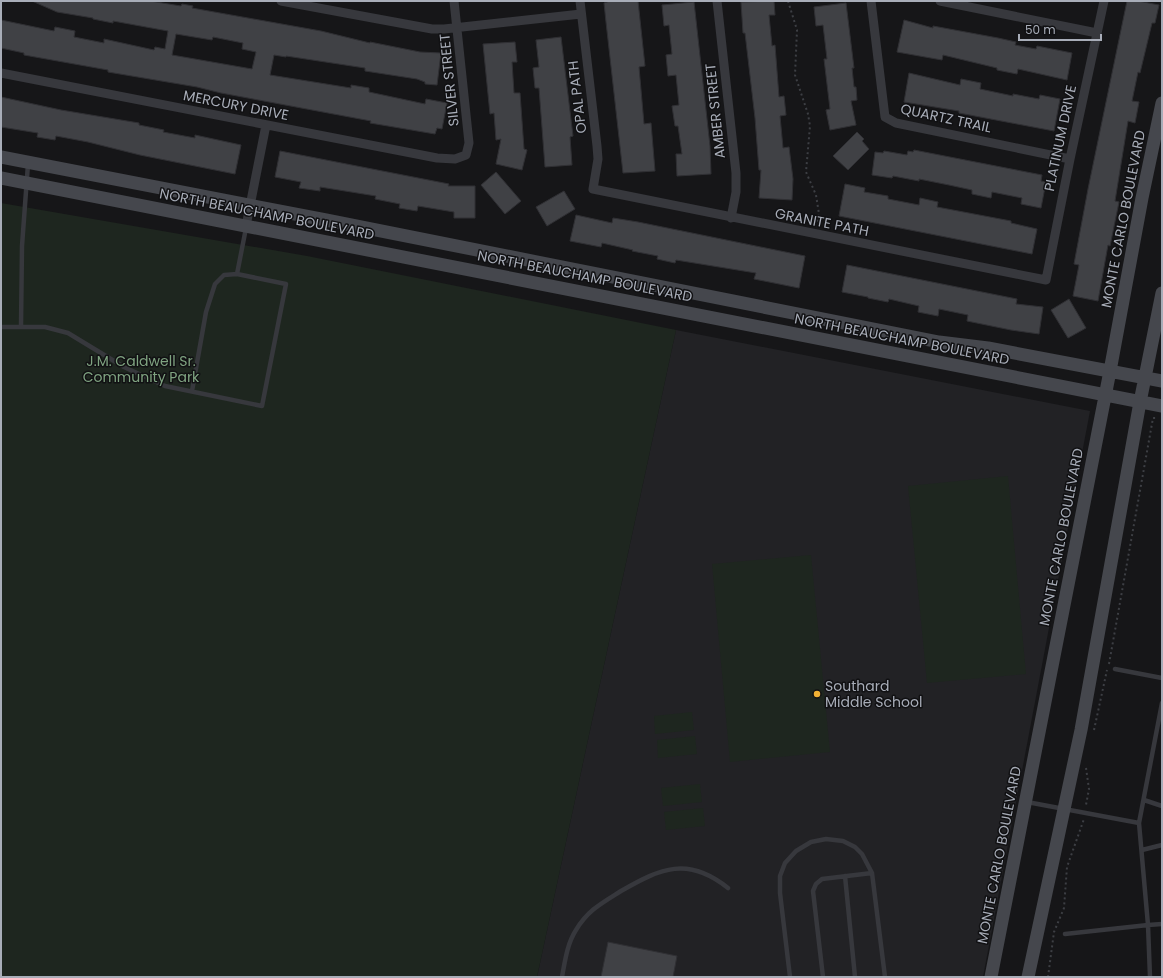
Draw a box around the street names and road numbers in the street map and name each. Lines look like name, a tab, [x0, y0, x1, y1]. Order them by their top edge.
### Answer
street label: SILVER STREET	[434, 32, 464, 127]
street label: OPAL PATH	[563, 59, 591, 135]
street label: AMBER STREET	[700, 62, 730, 160]
street label: PLATINUM DRIVE	[1039, 83, 1081, 193]
street label: MERCURY DRIVE	[182, 85, 290, 125]
street label: QUARTZ TRAIL	[899, 99, 993, 137]
street label: MONTE CARLO BOULEVARD	[1096, 128, 1150, 310]
street label: NORTH BEAUCHAMP BOULEVARD	[158, 183, 376, 245]
street label: GRANITE PATH	[773, 203, 871, 241]
street label: NORTH BEAUCHAMP BOULEVARD	[476, 245, 694, 307]
street label: NORTH BEAUCHAMP BOULEVARD	[793, 308, 1011, 370]
street label: MONTE CARLO BOULEVARD	[1034, 446, 1088, 628]
street label: MONTE CARLO BOULEVARD	[972, 764, 1026, 946]

